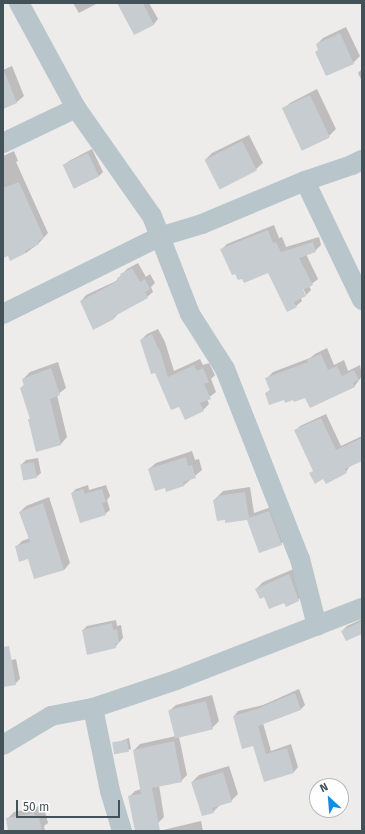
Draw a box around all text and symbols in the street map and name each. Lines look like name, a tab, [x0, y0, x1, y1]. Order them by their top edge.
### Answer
north arrow	[309, 778, 349, 818]
text: N	[318, 780, 330, 795]
scale bar	[18, 792, 122, 818]
text: 50 m	[23, 800, 49, 814]

